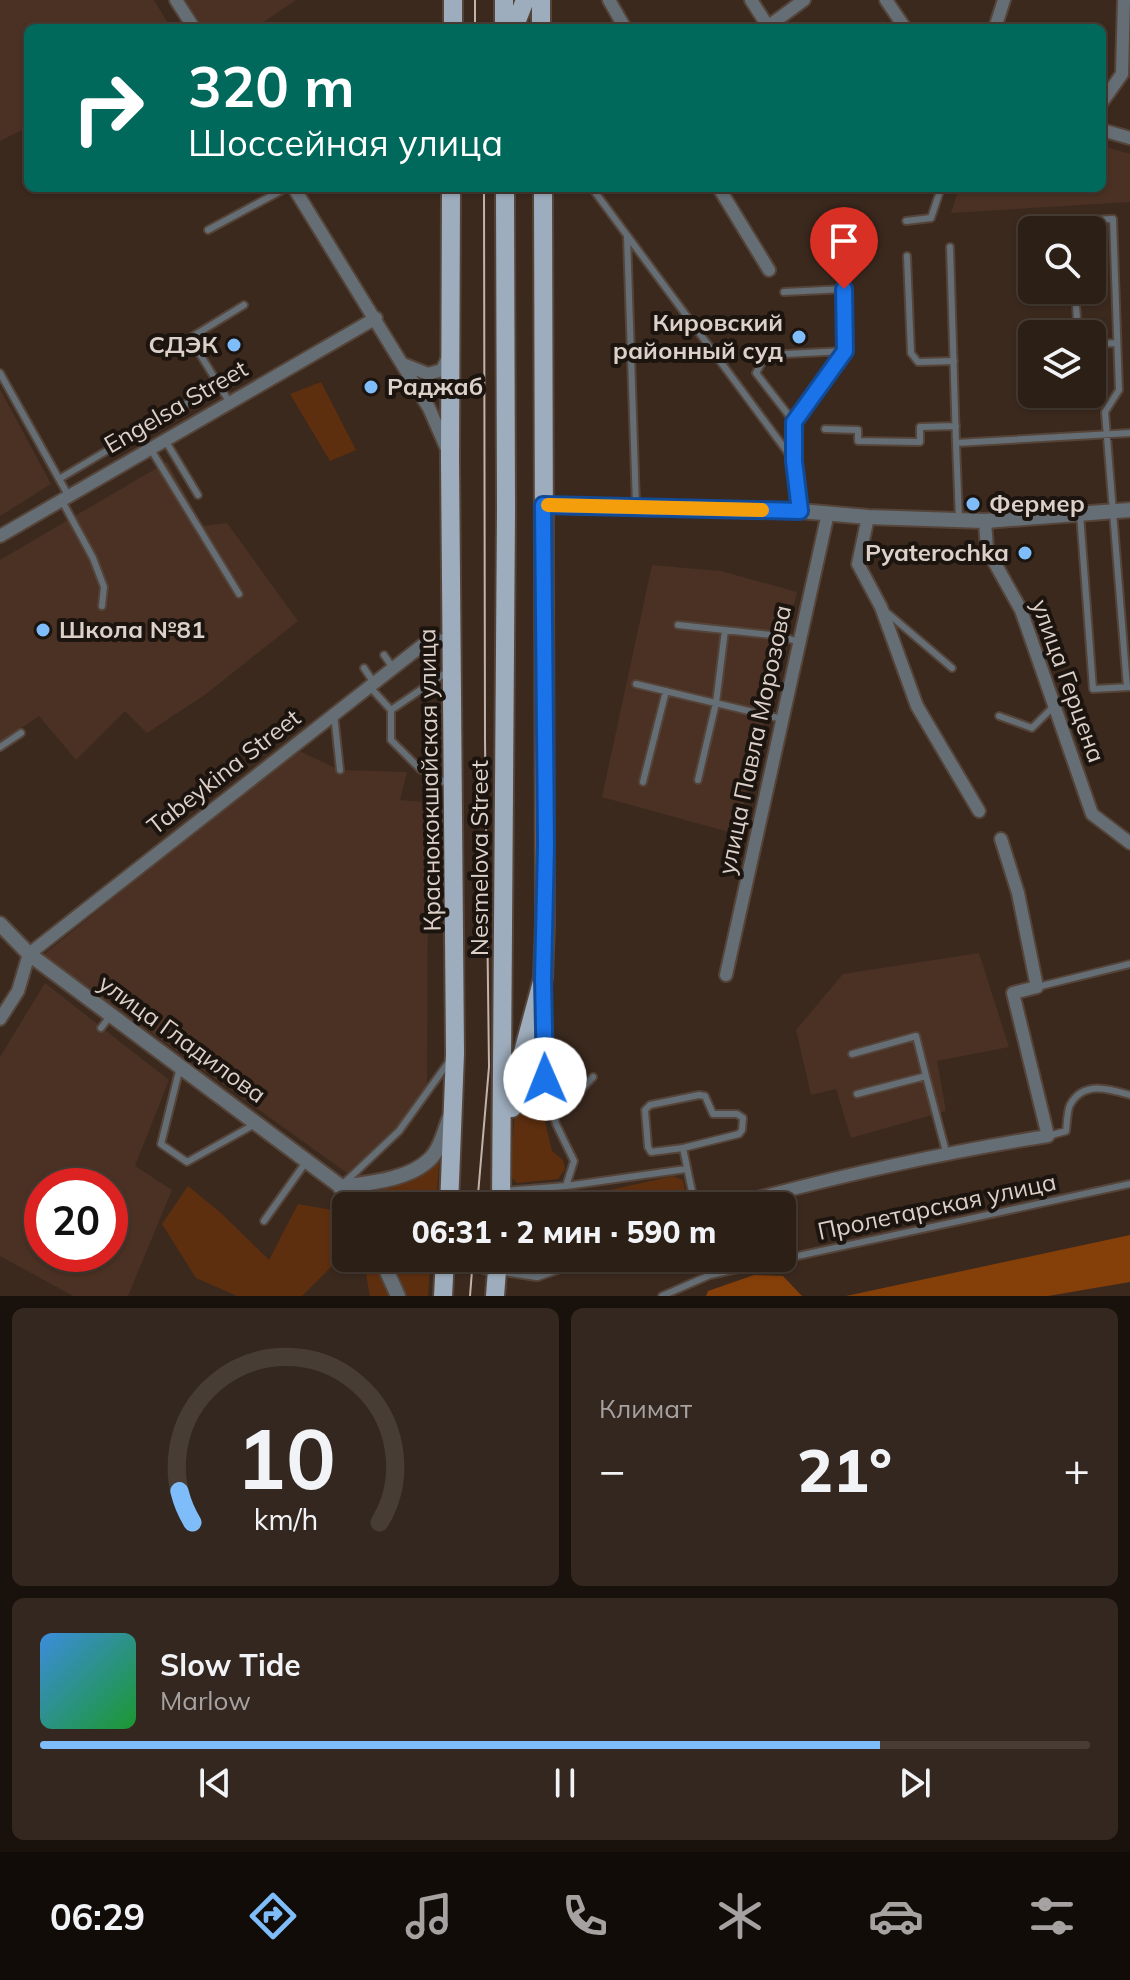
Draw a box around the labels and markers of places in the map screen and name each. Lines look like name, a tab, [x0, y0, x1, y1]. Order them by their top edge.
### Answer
pin	[810, 207, 878, 289]
place label: Кировский районный суд	[613, 307, 783, 365]
marker: Кировский районный суд	[790, 328, 808, 346]
place label: СДЭК	[149, 329, 218, 359]
marker: СДЭК	[225, 336, 243, 354]
place label: Раджаб	[387, 371, 483, 401]
marker: Раджаб	[362, 378, 380, 396]
place label: Фермер	[989, 488, 1085, 518]
marker: Фермер	[964, 495, 982, 513]
place label: Pyaterochka	[865, 537, 1009, 567]
marker: Pyaterochka	[1016, 544, 1034, 562]
place label: Школа №81	[59, 614, 205, 644]
marker: Школа №81	[34, 621, 52, 639]

